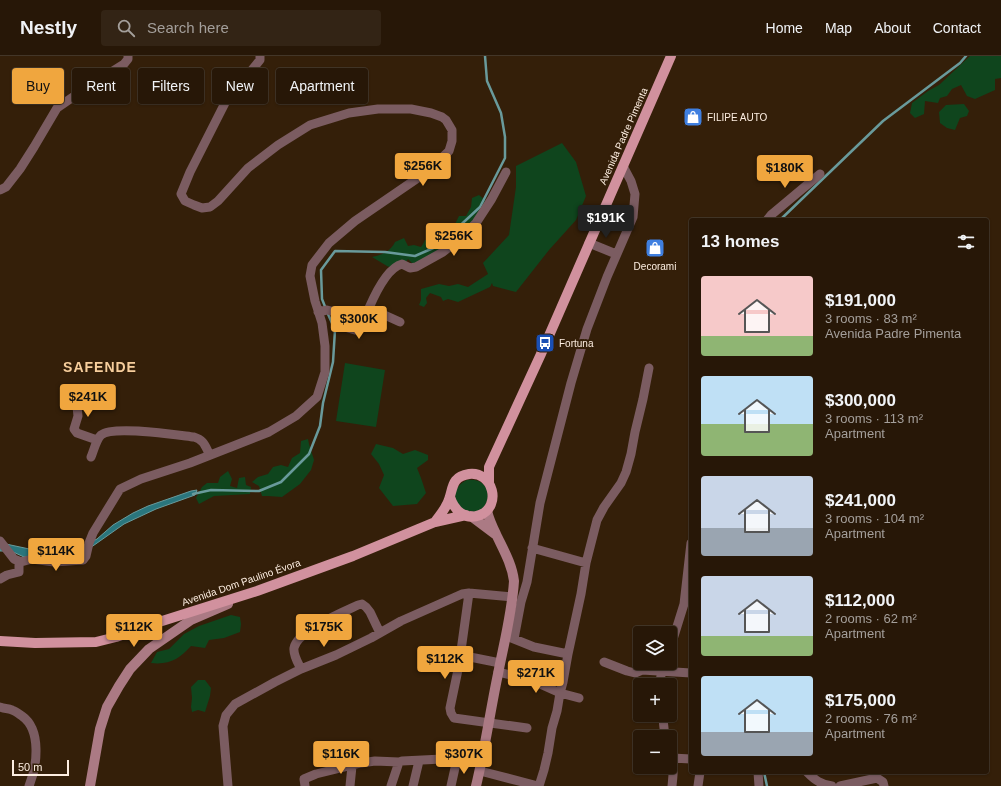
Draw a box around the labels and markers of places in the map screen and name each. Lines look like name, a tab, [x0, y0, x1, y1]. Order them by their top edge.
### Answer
shop icon: FILIPE AUTO	[682, 106, 704, 128]
place label: FILIPE AUTO	[707, 112, 768, 123]
pin: $256K	[395, 153, 451, 187]
pin: $180K	[757, 155, 813, 189]
pin: $191K	[578, 205, 634, 239]
pin: $256K	[426, 223, 482, 257]
shop icon: Decorami	[644, 237, 666, 259]
place label: Decorami	[634, 261, 676, 272]
pin: $300K	[331, 306, 387, 340]
bus stop icon: Fortuna	[534, 332, 556, 354]
place label: Fortuna	[559, 338, 594, 349]
pin: $241K	[60, 384, 116, 418]
pin: $114K	[28, 538, 84, 572]
pin: $112K	[106, 614, 162, 648]
pin: $175K	[296, 614, 352, 648]
pin: $112K	[417, 646, 473, 680]
pin: $271K	[508, 660, 564, 694]
pin: $116K	[313, 741, 369, 775]
pin: $307K	[436, 741, 492, 775]

